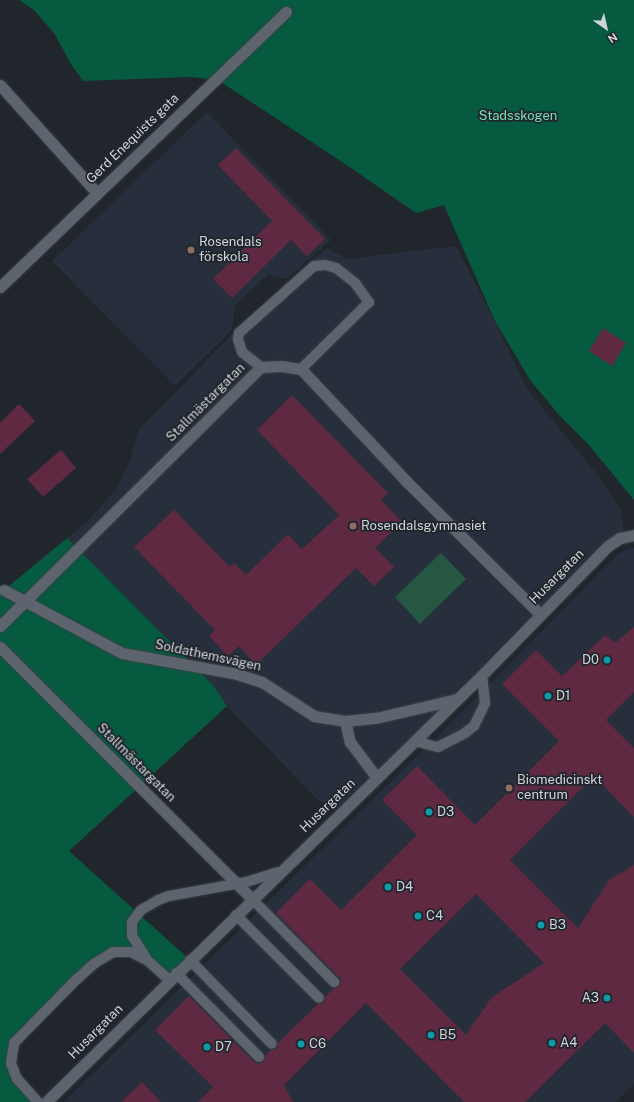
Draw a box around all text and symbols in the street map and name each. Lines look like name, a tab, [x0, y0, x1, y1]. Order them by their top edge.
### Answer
north arrow	[586, 8, 626, 48]
text: N	[606, 31, 620, 45]
street label: Gerd Enequists gata	[84, 91, 182, 187]
park label: Stadsskogen	[479, 108, 557, 124]
place label: Rosendals förskola	[199, 235, 262, 266]
marker: Rosendals förskola	[186, 245, 196, 255]
street label: Stallmästargatan	[163, 360, 249, 446]
place label: Rosendalsgymnasiet	[361, 518, 486, 534]
marker: Rosendalsgymnasiet	[348, 521, 358, 531]
street label: Husargatan	[526, 546, 588, 608]
street label: Soldathemsvägen	[153, 637, 263, 675]
place label: D0	[582, 652, 599, 668]
marker: D0	[602, 655, 612, 665]
place label: D1	[556, 688, 570, 704]
marker: D1	[543, 691, 553, 701]
street label: Stallmästargatan	[93, 720, 179, 806]
place label: Biomedicinskt centrum	[517, 773, 602, 804]
street label: Husargatan	[297, 776, 359, 836]
marker: Biomedicinskt centrum	[504, 783, 514, 793]
place label: D3	[437, 804, 454, 820]
marker: D3	[424, 807, 434, 817]
place label: D4	[396, 879, 413, 895]
marker: D4	[383, 882, 393, 892]
place label: C4	[426, 908, 443, 924]
marker: C4	[413, 911, 423, 921]
place label: B3	[549, 917, 566, 933]
marker: B3	[536, 920, 546, 930]
place label: A3	[582, 990, 599, 1006]
marker: A3	[602, 993, 612, 1003]
street label: Husargatan	[65, 1001, 127, 1063]
place label: B5	[439, 1027, 456, 1043]
marker: B5	[426, 1030, 436, 1040]
place label: A4	[560, 1035, 577, 1051]
place label: C6	[309, 1036, 326, 1052]
marker: A4	[547, 1038, 557, 1048]
place label: D7	[215, 1039, 232, 1055]
marker: C6	[296, 1039, 306, 1049]
marker: D7	[202, 1042, 212, 1052]

